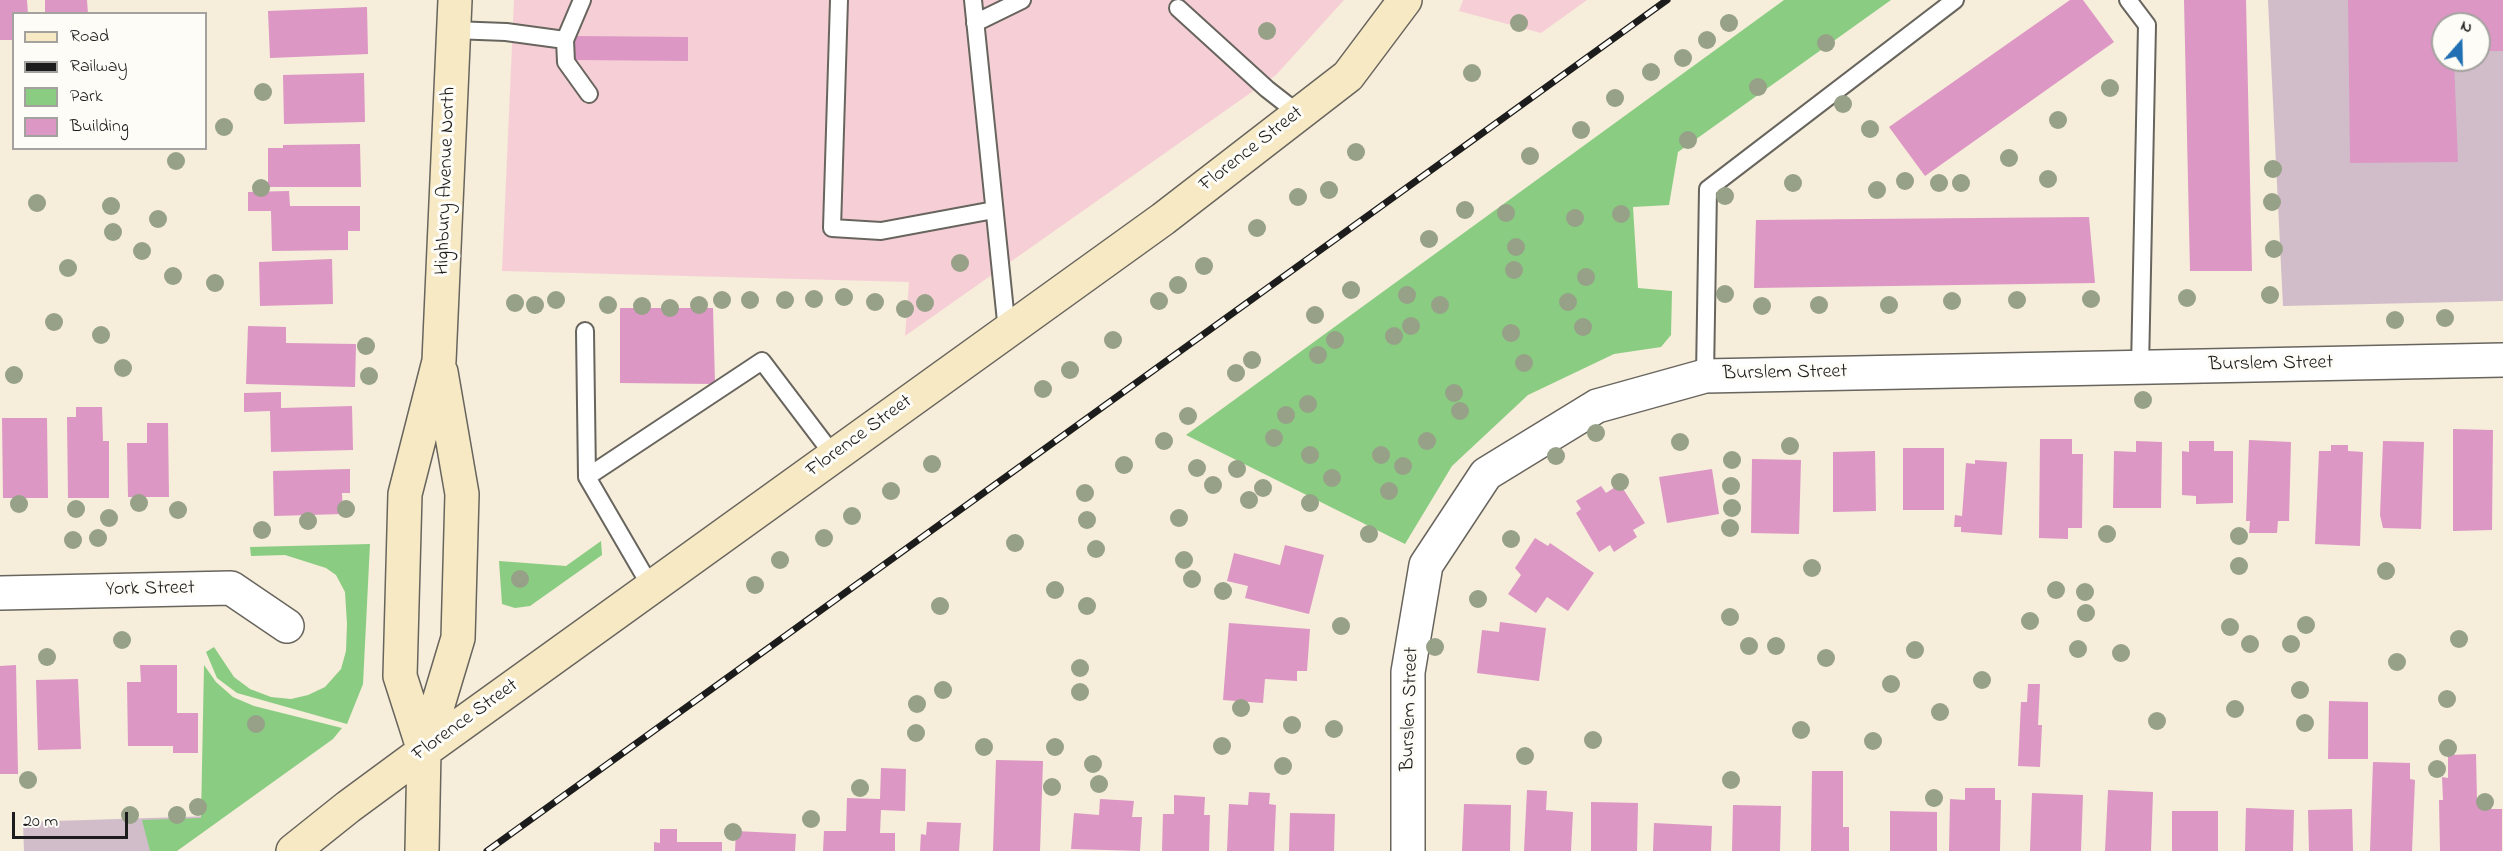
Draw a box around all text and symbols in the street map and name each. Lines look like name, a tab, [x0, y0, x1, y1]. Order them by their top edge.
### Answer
legend	[12, 12, 207, 150]
north arrow	[2431, 12, 2491, 72]
text: N	[2457, 14, 2476, 40]
text: Road	[70, 24, 109, 50]
text: Railway	[70, 54, 127, 80]
text: Park	[70, 84, 103, 110]
street label: Highbury Avenue North	[432, 86, 462, 276]
street label: Florence Street	[1195, 102, 1309, 198]
text: Building	[70, 114, 129, 140]
street label: Burslem Street	[2209, 352, 2333, 378]
street label: Burslem Street	[1723, 361, 1847, 387]
street label: Florence Street	[802, 391, 918, 483]
street label: York Street	[105, 577, 195, 603]
street label: Burslem Street	[1397, 646, 1425, 772]
street label: Florence Street	[408, 675, 524, 767]
scale bar	[15, 800, 130, 838]
text: 20 m	[23, 809, 58, 835]

